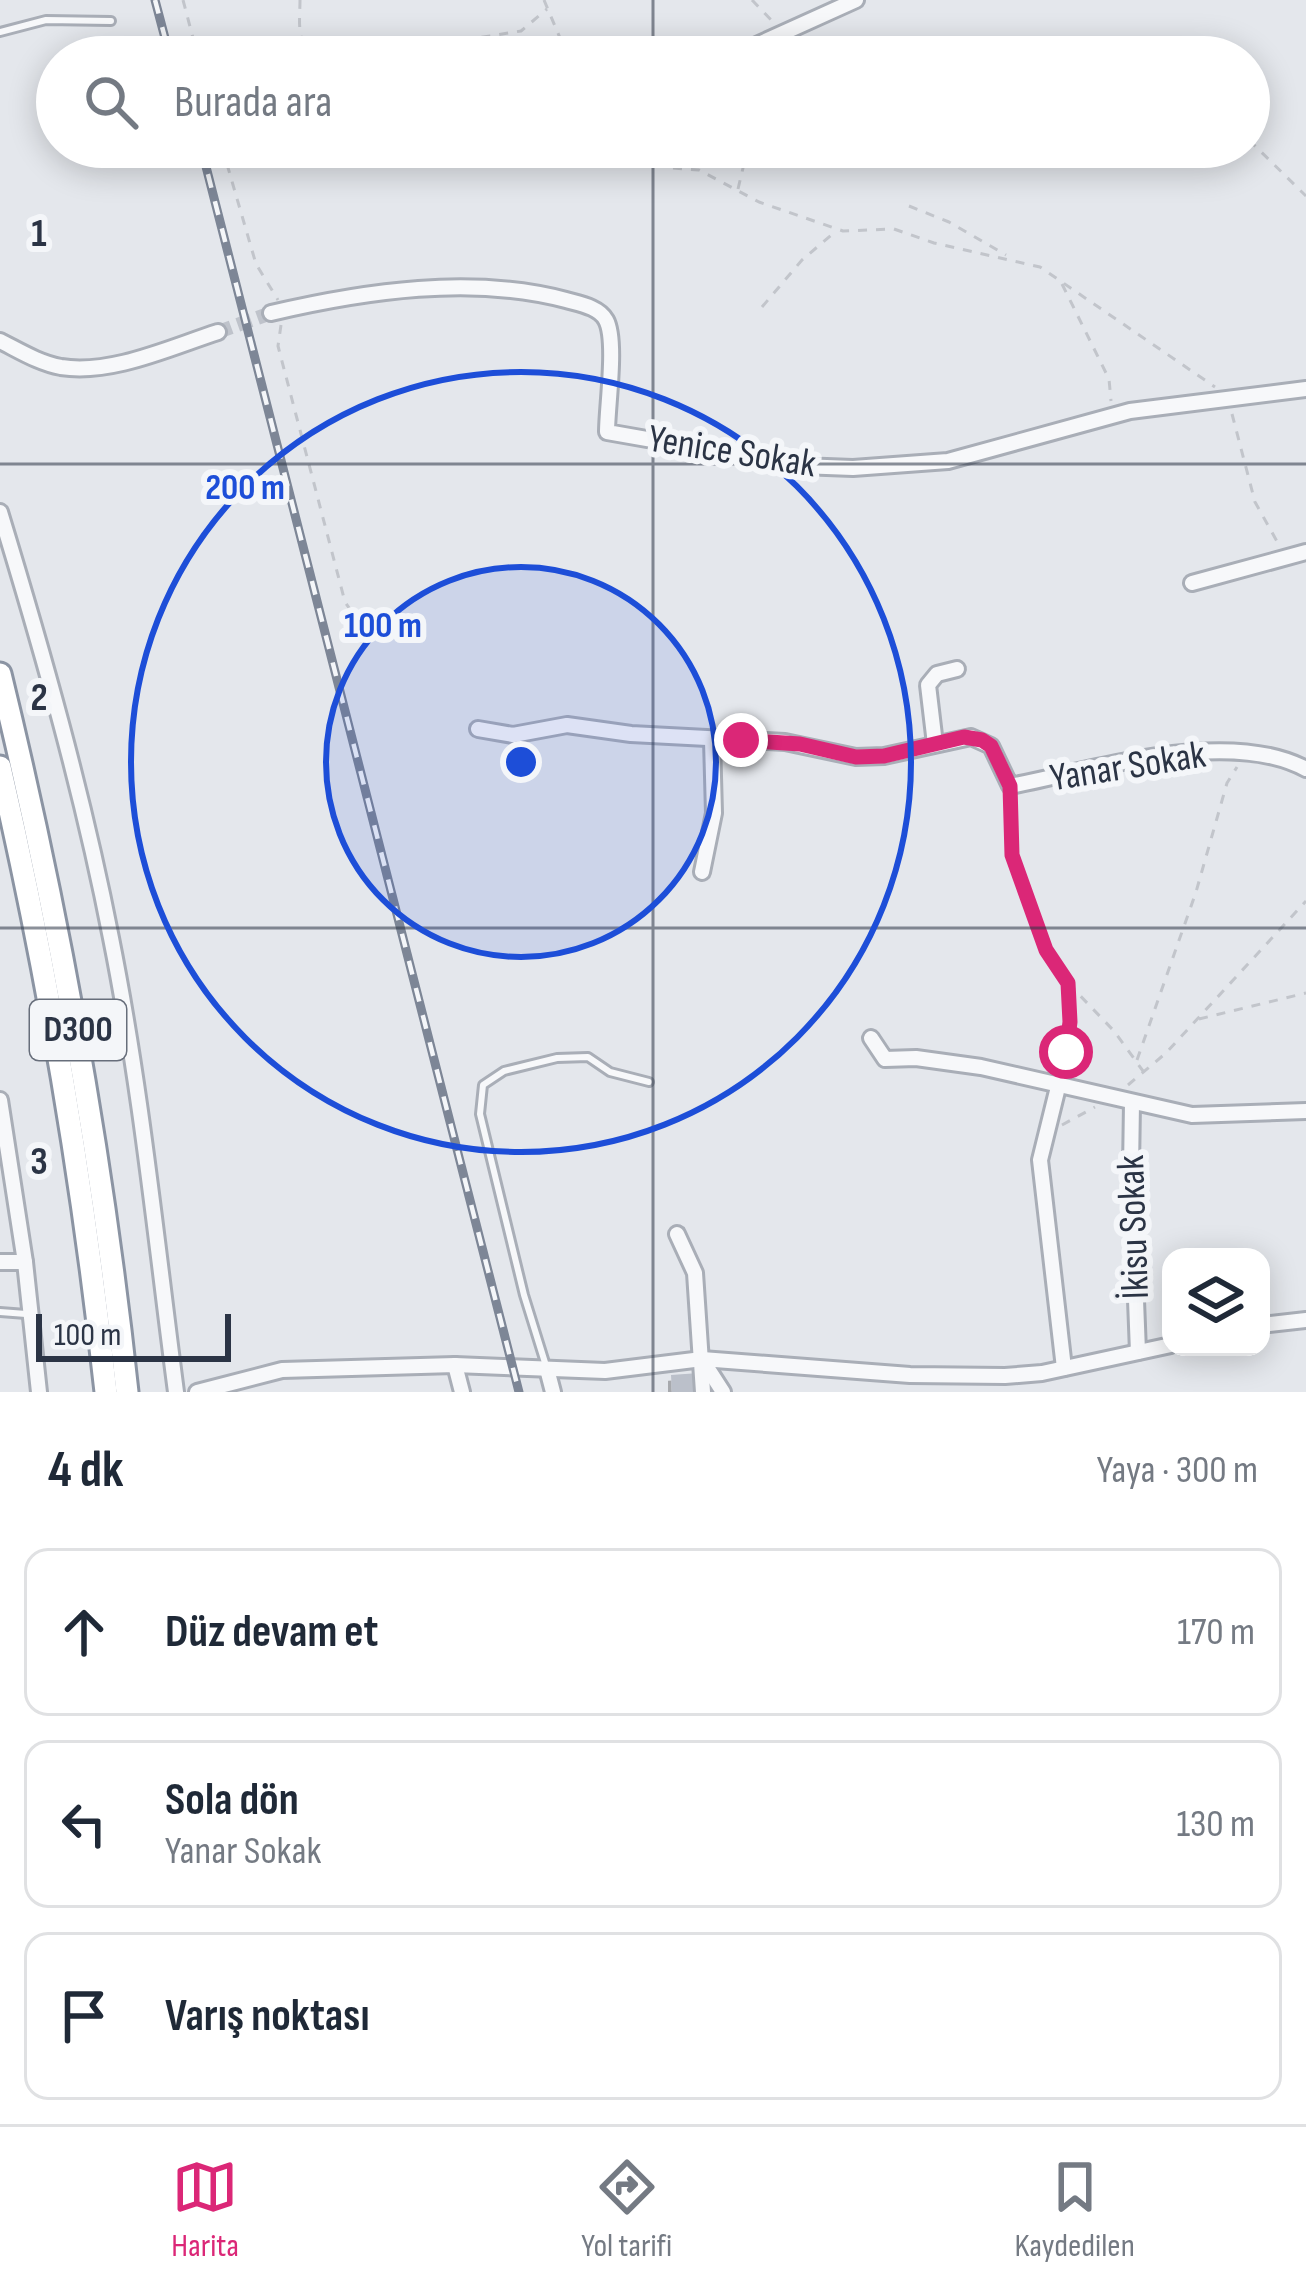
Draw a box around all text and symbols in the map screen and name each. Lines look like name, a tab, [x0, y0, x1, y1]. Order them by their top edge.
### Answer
search box	[36, 36, 1270, 168]
icon: search	[78, 69, 144, 135]
text: Burada ara	[174, 75, 332, 130]
text: 1	[31, 211, 47, 258]
street label: Yenice Sokak	[645, 416, 819, 488]
text: 200 m	[205, 467, 285, 510]
text: 100 m	[344, 605, 422, 648]
text: 2	[30, 675, 48, 722]
route end	[714, 713, 768, 767]
street label: Yanar Sokak	[1047, 732, 1209, 802]
centre of rings	[500, 741, 542, 783]
road number: D300	[30, 1000, 126, 1060]
route start	[1039, 1025, 1093, 1079]
text: 3	[30, 1139, 48, 1186]
street label: İkisu Sokak	[1108, 1154, 1160, 1300]
map controls	[1162, 1248, 1270, 1356]
button: layers	[1162, 1248, 1270, 1356]
scale bar	[36, 1308, 231, 1361]
text: 100 m	[54, 1315, 121, 1355]
text: 4 dk	[48, 1440, 123, 1501]
text: Yaya · 300 m	[1097, 1447, 1258, 1494]
icon: ahead	[51, 1599, 117, 1665]
text: Düz devam et	[165, 1605, 378, 1660]
text: 170 m	[1177, 1609, 1255, 1656]
text: Sola dön	[165, 1773, 299, 1828]
icon: left	[51, 1791, 117, 1857]
text: 130 m	[1176, 1801, 1255, 1848]
text: Yanar Sokak	[165, 1828, 321, 1875]
icon: arrive	[51, 1983, 117, 2049]
text: Varış noktası	[165, 1989, 370, 2044]
tab: Harita	[171, 2154, 239, 2266]
tab: Yol tarifi	[581, 2154, 672, 2266]
tab: Kaydedilen	[1015, 2154, 1135, 2266]

